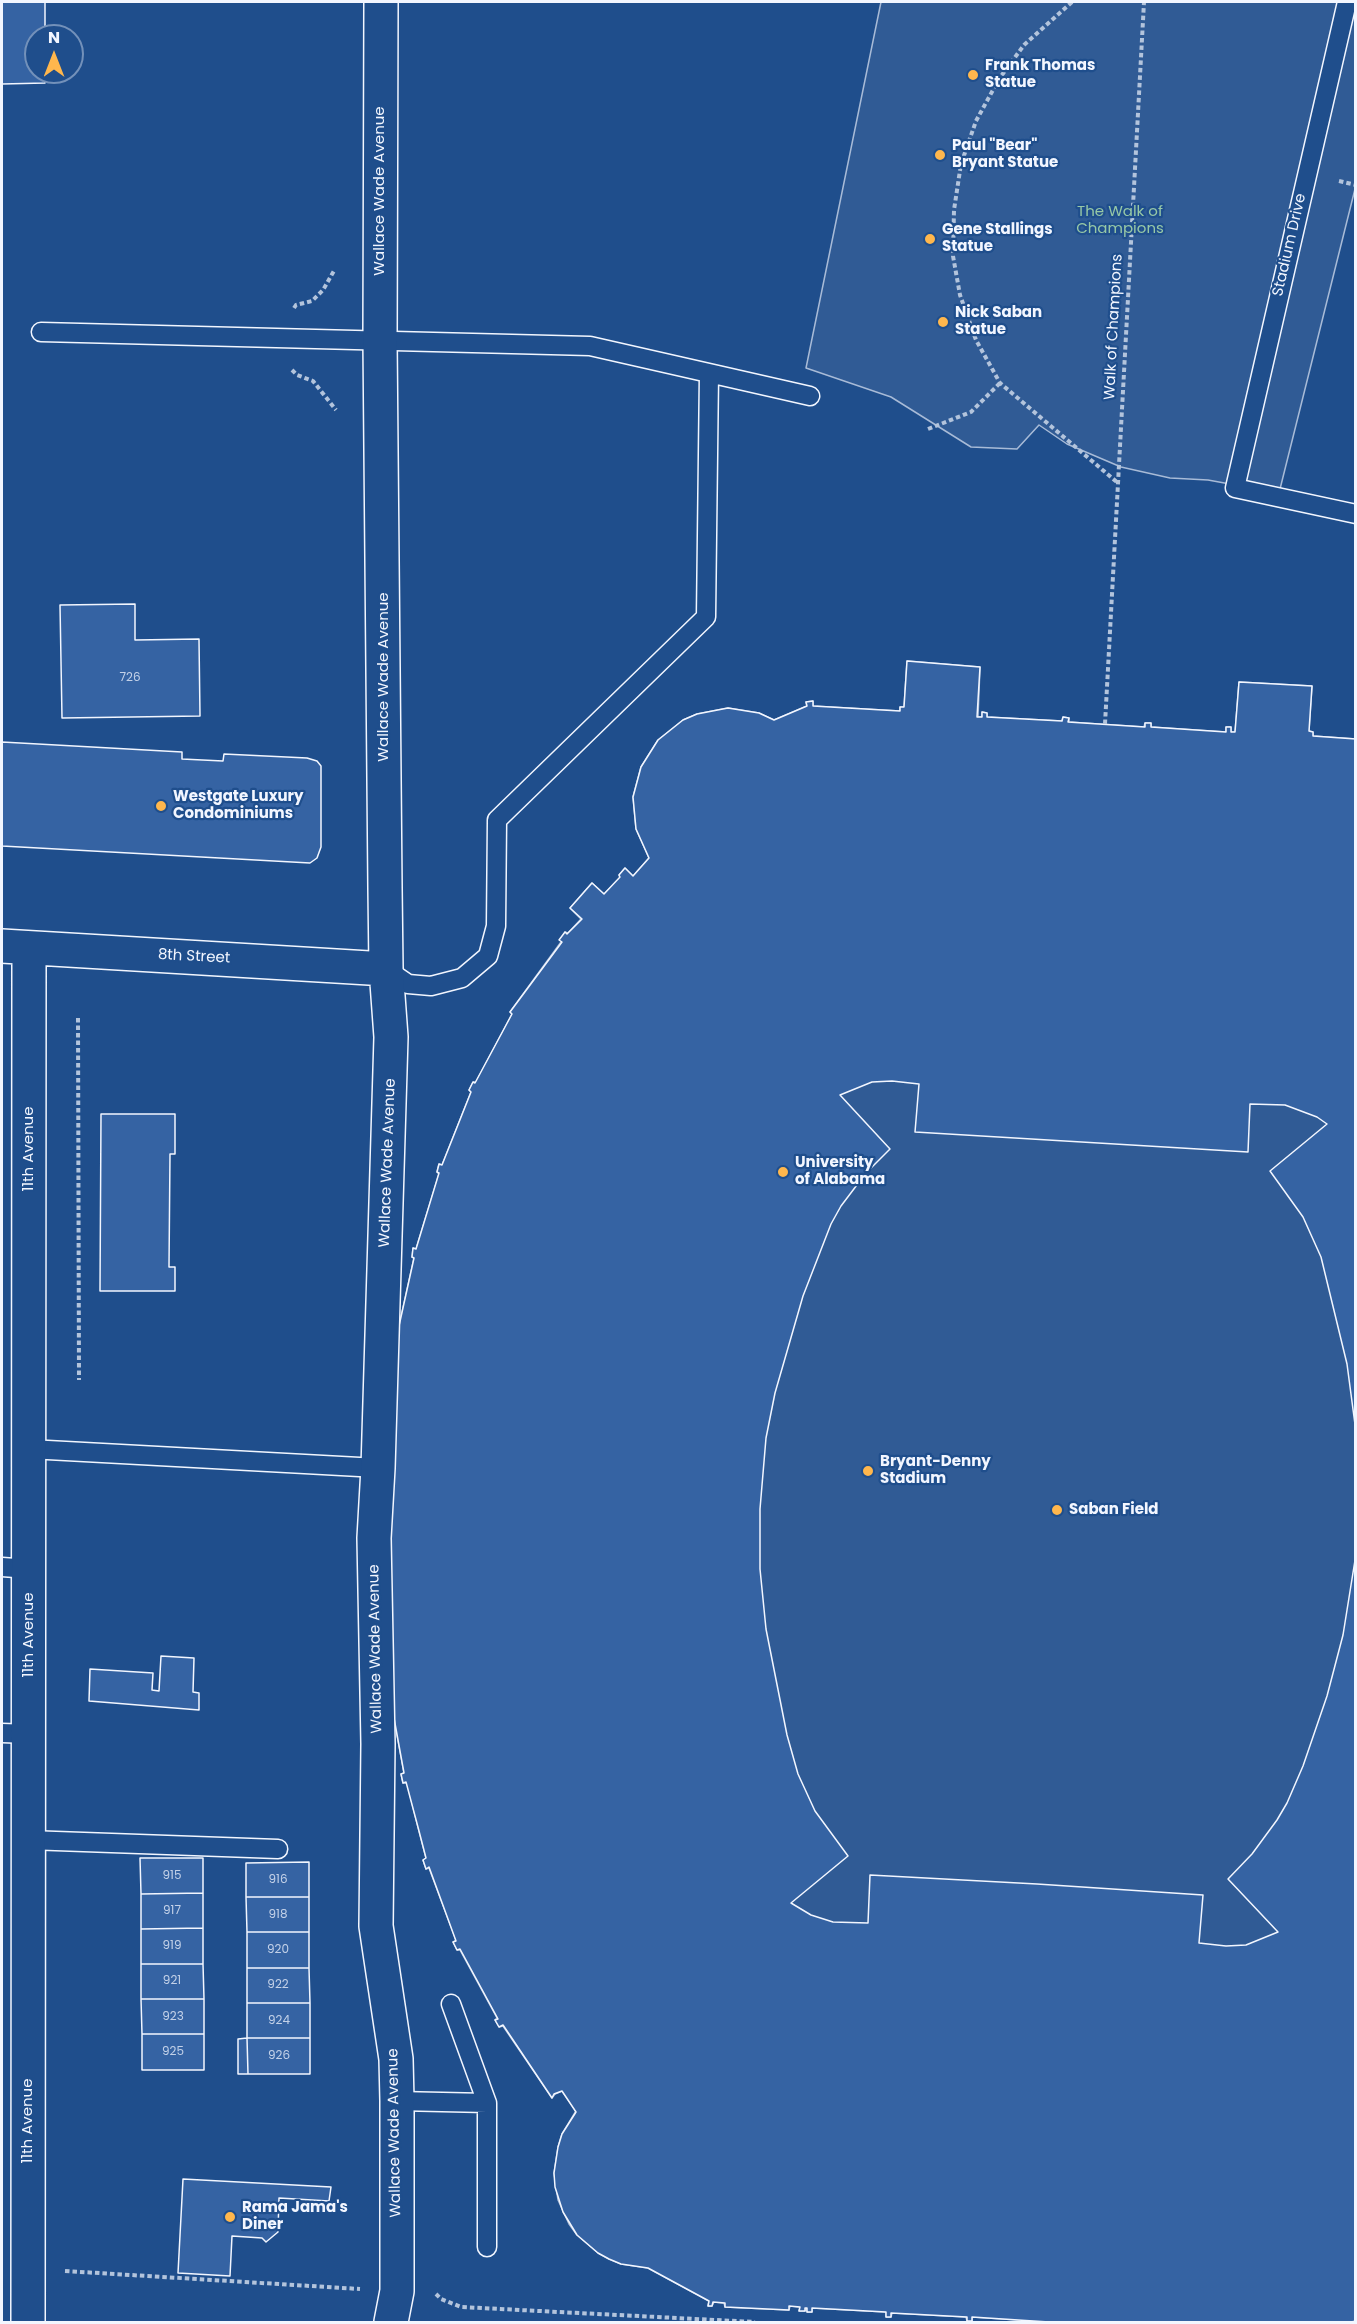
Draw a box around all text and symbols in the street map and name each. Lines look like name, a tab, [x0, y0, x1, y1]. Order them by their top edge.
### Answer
north arrow	[24, 24, 84, 84]
text: N	[48, 26, 60, 49]
place label: Frank Thomas Statue	[985, 57, 1095, 92]
marker: Frank Thomas Statue	[966, 68, 980, 82]
street label: Wallace Wade Avenue	[371, 106, 389, 276]
place label: Paul "Bear" Bryant Statue	[952, 137, 1058, 172]
marker: Paul "Bear" Bryant Statue	[933, 148, 947, 162]
street label: Stadium Drive	[1269, 192, 1311, 298]
park label: The Walk of Champions	[1076, 203, 1164, 238]
place label: Gene Stallings Statue	[942, 221, 1053, 256]
marker: Gene Stallings Statue	[923, 232, 937, 246]
street label: Walk of Champions	[1101, 253, 1127, 401]
place label: Nick Saban Statue	[955, 304, 1042, 339]
marker: Nick Saban Statue	[936, 315, 950, 329]
street label: Wallace Wade Avenue	[375, 592, 393, 762]
house number: 726	[119, 671, 141, 685]
place label: Westgate Luxury Condominiums	[173, 788, 303, 823]
marker: Westgate Luxury Condominiums	[154, 799, 168, 813]
street label: 8th Street	[157, 946, 231, 968]
street label: Wallace Wade Avenue	[376, 1078, 400, 1248]
street label: 11th Avenue	[20, 1107, 38, 1191]
place label: University of Alabama	[795, 1154, 885, 1189]
marker: University of Alabama	[776, 1165, 790, 1179]
place label: Bryant-Denny Stadium	[880, 1453, 991, 1488]
marker: Bryant-Denny Stadium	[861, 1464, 875, 1478]
place label: Saban Field	[1069, 1501, 1159, 1519]
marker: Saban Field	[1050, 1503, 1064, 1517]
street label: Wallace Wade Avenue	[366, 1564, 386, 1734]
street label: 11th Avenue	[20, 1593, 38, 1677]
house number: 915	[163, 1869, 181, 1883]
house number: 916	[268, 1873, 288, 1887]
house number: 917	[163, 1904, 181, 1918]
house number: 918	[269, 1908, 287, 1922]
house number: 919	[163, 1939, 181, 1953]
house number: 920	[267, 1943, 289, 1957]
house number: 921	[163, 1974, 181, 1988]
house number: 922	[267, 1978, 289, 1992]
house number: 923	[162, 2010, 184, 2024]
house number: 924	[268, 2014, 290, 2028]
house number: 925	[162, 2045, 184, 2059]
street label: Wallace Wade Avenue	[385, 2048, 405, 2218]
house number: 926	[268, 2049, 290, 2063]
street label: 11th Avenue	[19, 2079, 37, 2163]
place label: Rama Jama's Diner	[242, 2199, 348, 2234]
marker: Rama Jama's Diner	[223, 2210, 237, 2224]

